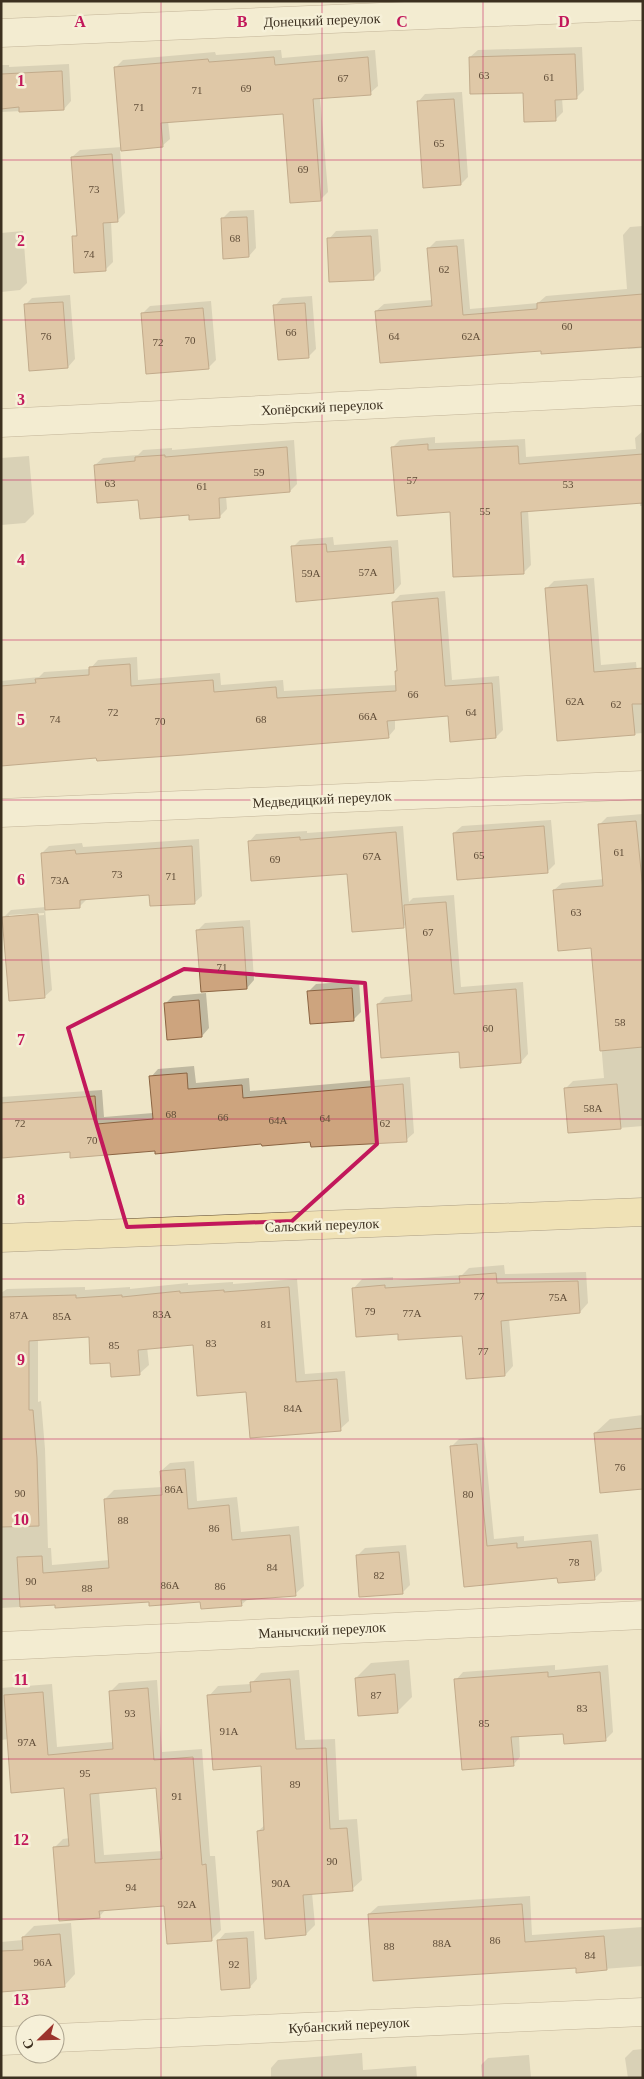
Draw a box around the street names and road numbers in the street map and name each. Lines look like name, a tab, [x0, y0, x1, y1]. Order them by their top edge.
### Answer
street label: Донецкий переулок	[263, 11, 381, 30]
street label: Хопёрский переулок	[261, 397, 384, 418]
street label: Медведицкий переулок	[252, 788, 392, 811]
street label: Сальский переулок	[265, 1216, 380, 1235]
street label: Манычский переулок	[258, 1620, 386, 1641]
street label: Кубанский переулок	[288, 2015, 410, 2036]

